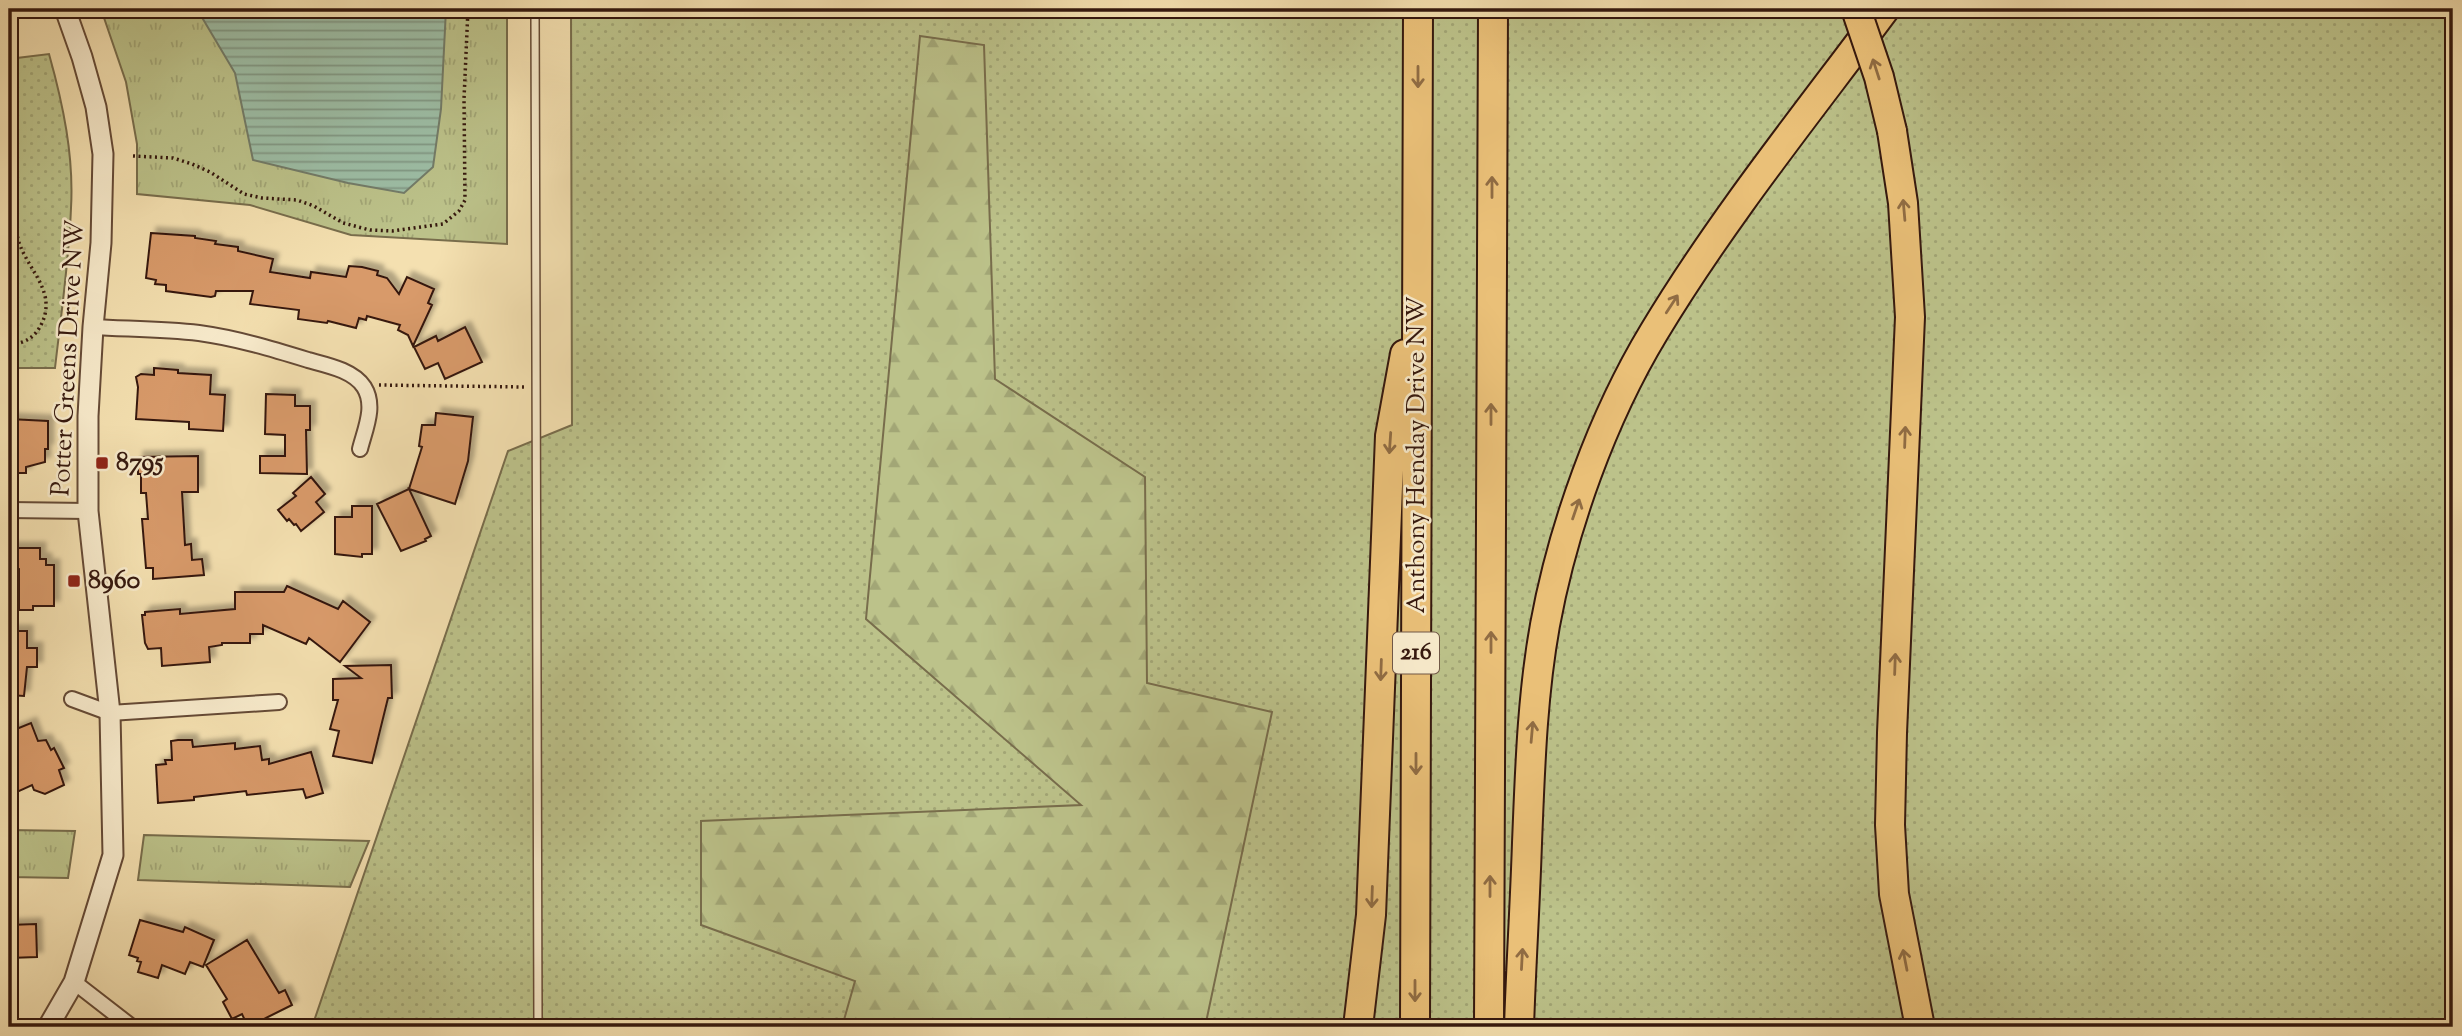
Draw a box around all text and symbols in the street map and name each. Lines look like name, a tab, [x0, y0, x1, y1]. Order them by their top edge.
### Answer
one-way arrow	[1869, 59, 1881, 81]
one-way arrow	[1411, 65, 1425, 88]
one-way arrow	[1485, 175, 1499, 198]
one-way arrow	[1897, 199, 1910, 222]
street label: Potter Greens Drive NW	[43, 219, 95, 497]
one-way arrow	[1665, 294, 1679, 314]
street label: Anthony Henday Drive NW	[1399, 296, 1436, 614]
one-way arrow	[1485, 403, 1498, 426]
one-way arrow	[1899, 426, 1912, 449]
one-way arrow	[1383, 431, 1396, 454]
place label: 8795	[116, 445, 163, 482]
marker: 8795	[94, 455, 110, 471]
one-way arrow	[1571, 499, 1583, 521]
place label: 8960	[88, 563, 141, 600]
marker: 8960	[66, 573, 82, 589]
one-way arrow	[1484, 630, 1498, 653]
road number: 216	[1393, 632, 1439, 674]
one-way arrow	[1888, 653, 1901, 676]
one-way arrow	[1374, 658, 1387, 681]
one-way arrow	[1526, 721, 1539, 744]
one-way arrow	[1409, 752, 1423, 775]
one-way arrow	[1483, 874, 1497, 897]
one-way arrow	[1365, 886, 1378, 909]
one-way arrow	[1515, 948, 1528, 971]
one-way arrow	[1898, 949, 1912, 972]
one-way arrow	[1408, 980, 1422, 1003]

